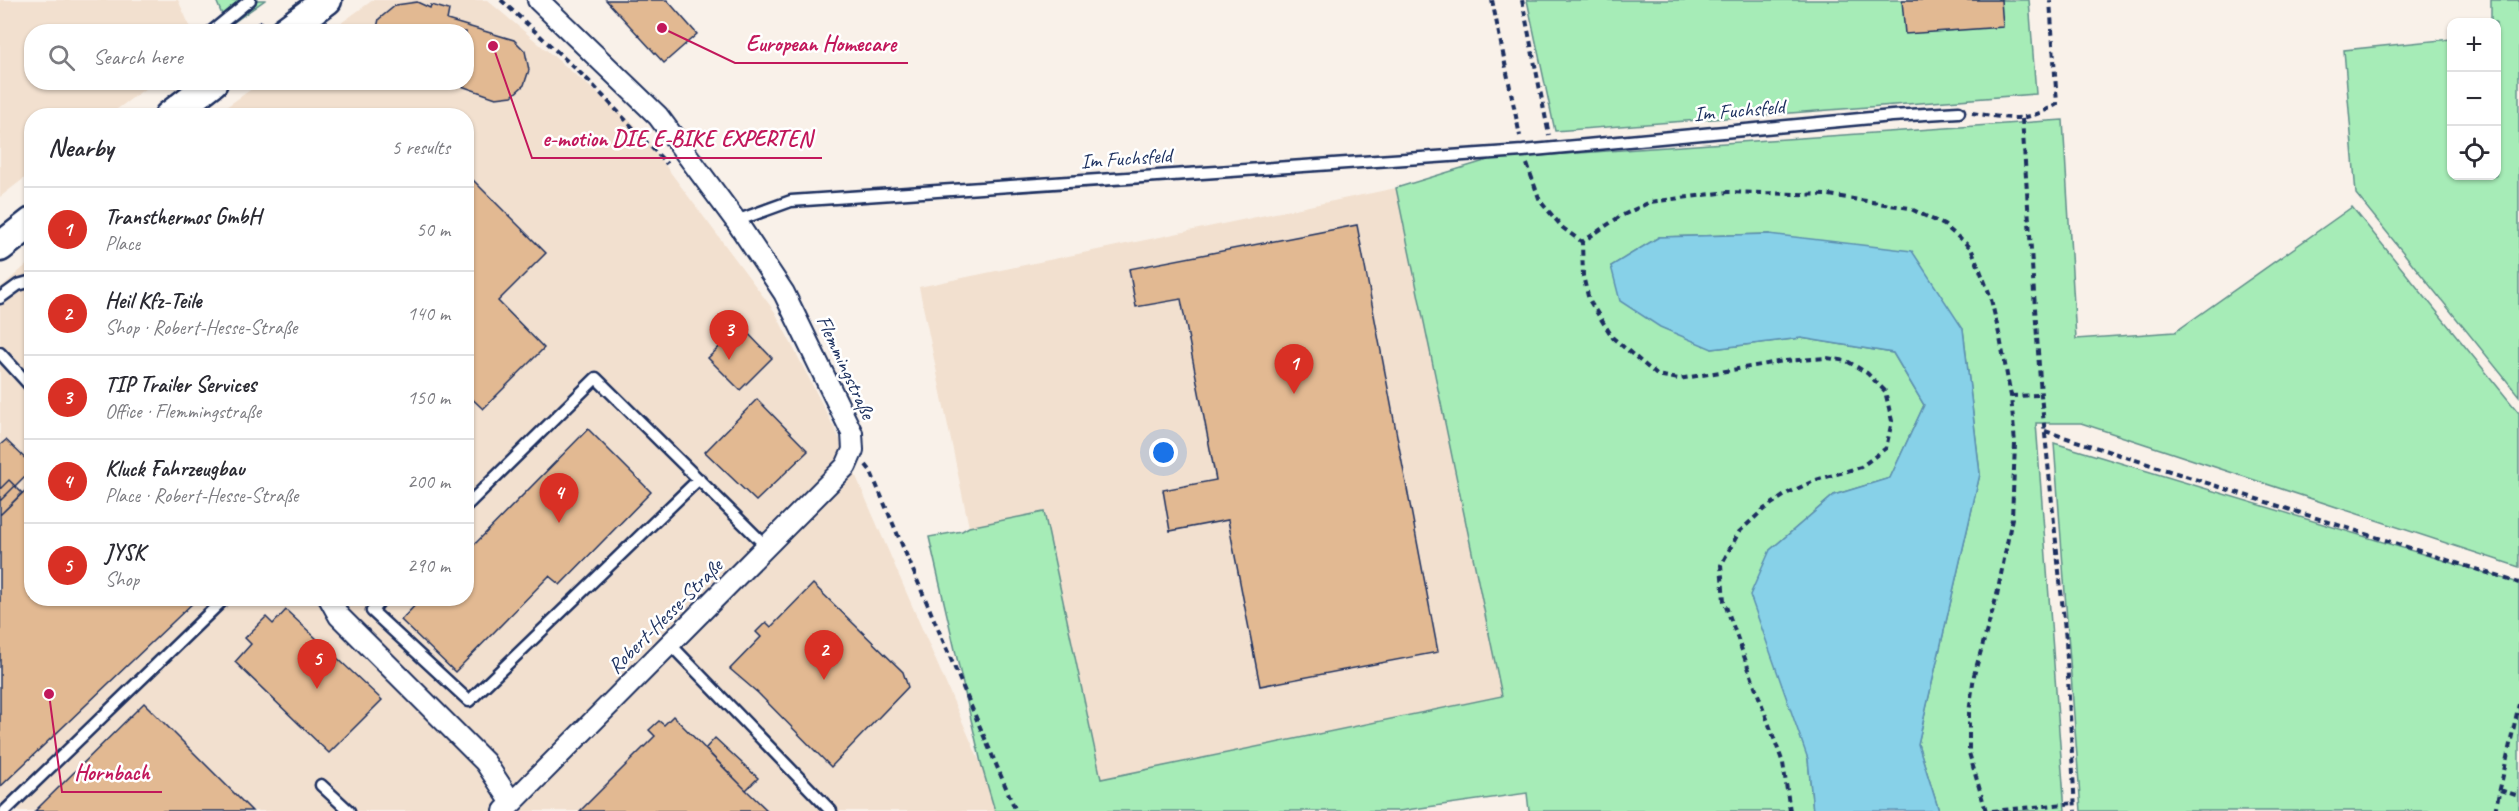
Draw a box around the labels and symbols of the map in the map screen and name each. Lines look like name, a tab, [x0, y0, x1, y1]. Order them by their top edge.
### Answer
callout: European Homecare	[735, 23, 908, 63]
text: European Homecare	[746, 30, 898, 58]
street label: Im Fuchsfeld	[1692, 93, 1789, 127]
callout: e-motion DIE E-BIKE EXPERTEN	[532, 118, 822, 158]
text: e-motion DIE E-BIKE EXPERTEN	[542, 125, 815, 153]
street label: Im Fuchsfeld	[1080, 142, 1176, 174]
pin: 3	[710, 310, 748, 360]
street label: Flemmingstraße	[811, 311, 882, 425]
pin: 1	[1274, 344, 1314, 394]
your location	[1149, 438, 1178, 467]
pin: 4	[540, 474, 578, 523]
street label: Robert-Hesse-Straße	[602, 552, 729, 679]
pin: 2	[804, 630, 844, 680]
pin: 5	[298, 640, 336, 689]
callout: Hornbach	[62, 752, 162, 792]
text: Hornbach	[74, 759, 151, 787]

